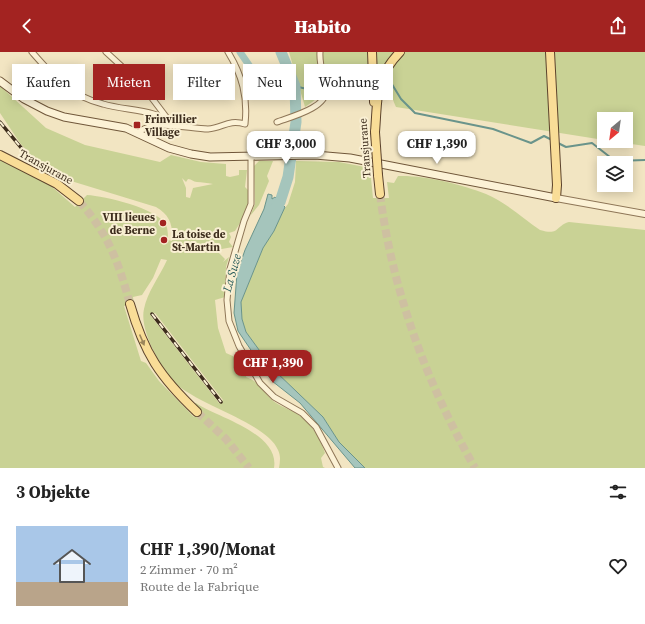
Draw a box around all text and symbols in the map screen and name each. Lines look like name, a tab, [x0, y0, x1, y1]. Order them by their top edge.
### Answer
text: Habito	[294, 14, 351, 39]
icon: back	[16, 15, 38, 37]
icon: share	[607, 15, 629, 37]
chip: Kaufen	[12, 64, 85, 100]
chip: Mieten	[93, 64, 165, 100]
chip: Filter	[173, 64, 235, 100]
chip: Neu	[243, 64, 296, 100]
chip: Wohnung	[304, 64, 393, 100]
place label: Frinvillier Village	[145, 112, 198, 140]
north arrow	[597, 112, 633, 148]
map controls	[597, 112, 633, 192]
street label: Transjurane	[355, 117, 375, 178]
marker: Frinvillier Village	[132, 120, 142, 130]
pin: CHF 3,000	[240, 131, 332, 165]
pin: CHF 1,390	[391, 131, 483, 165]
text: CHF 3,000	[256, 135, 316, 152]
text: CHF 1,390	[407, 135, 467, 152]
street label: Transjurane	[16, 146, 76, 188]
button: layers	[597, 156, 633, 192]
place label: VIII lieues de Berne	[102, 210, 155, 238]
marker: VIII lieues de Berne	[158, 218, 168, 228]
place label: La toise de St-Martin	[172, 227, 226, 255]
marker: La toise de St-Martin	[159, 235, 169, 245]
water label: La Suze	[219, 252, 245, 295]
one-way arrow	[139, 335, 145, 346]
pin: CHF 1,390	[227, 350, 319, 384]
text: CHF 1,390	[243, 354, 303, 371]
text: 3 Objekte	[16, 480, 90, 504]
icon: filters	[607, 481, 629, 503]
text: CHF 1,390/Monat	[140, 537, 275, 561]
icon: home	[48, 542, 96, 590]
icon: heart	[607, 555, 629, 577]
text: 2 Zimmer · 70 m²	[140, 561, 238, 578]
text: Route de la Fabrique	[140, 578, 259, 595]

